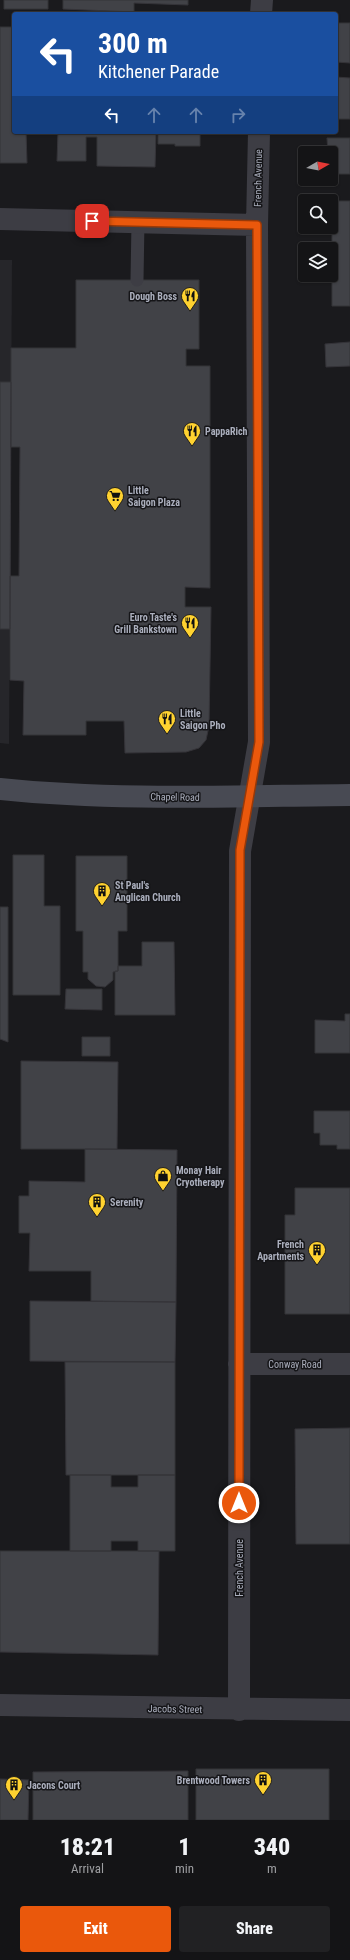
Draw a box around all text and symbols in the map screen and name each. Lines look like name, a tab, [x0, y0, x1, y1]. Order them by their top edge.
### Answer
text: 300 m	[98, 27, 168, 60]
icon: left	[32, 28, 84, 80]
text: Kitchener Parade	[98, 61, 219, 82]
icon: left	[101, 104, 123, 126]
icon: ahead	[143, 104, 165, 126]
icon: ahead	[185, 104, 207, 126]
icon: right	[227, 104, 249, 126]
north arrow	[298, 146, 338, 186]
map controls	[298, 146, 338, 282]
street label: French Avenue	[252, 149, 264, 207]
button: search	[298, 194, 338, 234]
pin	[75, 204, 109, 238]
icon: arrive	[81, 210, 103, 232]
button: layers	[298, 242, 338, 282]
restaurant icon: Dough Boss	[180, 286, 200, 311]
place label: Dough Boss	[130, 291, 177, 302]
restaurant icon: PappaRich	[182, 421, 202, 446]
place label: PappaRich	[205, 426, 248, 437]
place label: Little Saigon Plaza	[128, 485, 180, 508]
supermarket icon: Little Saigon Plaza	[105, 486, 125, 511]
place label: Euro Taste's Grill Bankstown	[114, 612, 177, 635]
restaurant icon: Euro Taste's Grill Bankstown	[180, 613, 200, 638]
place label: Little Saigon Pho	[180, 708, 225, 731]
restaurant icon: Little Saigon Pho	[157, 709, 177, 734]
street label: Chapel Road	[150, 791, 200, 803]
place label: St Paul's Anglican Church	[115, 880, 181, 903]
building icon: St Paul's Anglican Church	[92, 881, 112, 906]
place label: Monay Hair Cryotherapy	[176, 1165, 225, 1188]
shop icon: Monay Hair Cryotherapy	[153, 1166, 173, 1191]
building icon: Serenity	[87, 1192, 107, 1217]
place label: Serenity	[110, 1197, 144, 1208]
place label: French Apartments	[257, 1239, 304, 1262]
building icon: French Apartments	[307, 1240, 327, 1265]
street label: Conway Road	[268, 1359, 322, 1370]
position arrow	[218, 1482, 260, 1524]
street label: French Avenue	[234, 1539, 245, 1597]
street label: Jacobs Street	[148, 1703, 202, 1715]
building icon: Brentwood Towers	[253, 1770, 273, 1795]
building icon: Jacons Court	[4, 1775, 24, 1800]
place label: Brentwood Towers	[177, 1775, 250, 1786]
place label: Jacons Court	[27, 1780, 80, 1791]
text: 18:21	[60, 1833, 115, 1861]
text: 1	[178, 1833, 191, 1861]
text: 340	[254, 1833, 290, 1861]
text: Arrival	[71, 1861, 104, 1876]
text: min	[175, 1861, 194, 1876]
text: m	[267, 1861, 277, 1876]
button: Exit	[20, 1906, 171, 1952]
button: Share	[179, 1906, 330, 1952]

